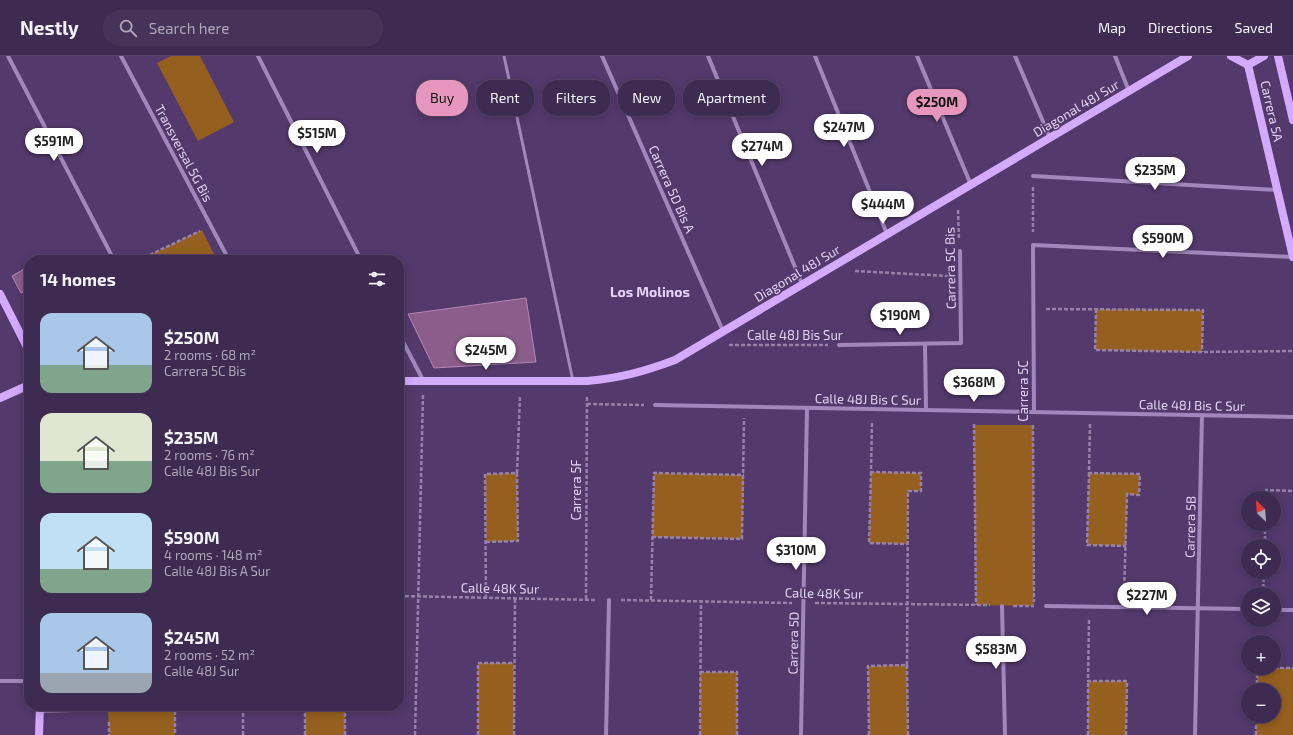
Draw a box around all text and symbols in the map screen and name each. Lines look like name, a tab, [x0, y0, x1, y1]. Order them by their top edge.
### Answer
search box	[103, 10, 383, 46]
text: Nestly	[20, 16, 79, 39]
icon: search	[117, 17, 139, 39]
text: Search here	[149, 19, 229, 37]
text: Map	[1098, 19, 1126, 36]
text: Directions	[1148, 19, 1213, 36]
text: Saved	[1235, 19, 1273, 36]
street label: Diagonal 48J Sur	[1030, 76, 1122, 140]
street label: Carrera 5A	[1257, 79, 1287, 143]
chip: Buy	[416, 80, 468, 116]
chip: Rent	[476, 80, 534, 116]
chip: Filters	[542, 80, 610, 116]
chip: New	[618, 80, 675, 116]
chip: Apartment	[683, 80, 780, 116]
pin: $250M	[909, 89, 965, 123]
text: $250M	[916, 94, 958, 110]
street label: Transversal 5G Bis	[152, 102, 216, 204]
pin: $247M	[816, 114, 872, 148]
text: $247M	[823, 119, 865, 135]
pin: $515M	[289, 120, 345, 154]
text: $515M	[297, 125, 337, 141]
pin: $591M	[26, 128, 82, 162]
text: $591M	[34, 133, 74, 149]
pin: $274M	[734, 133, 790, 167]
text: $274M	[741, 138, 783, 154]
street label: Carrera 5D Bis A	[646, 143, 698, 235]
pin: $235M	[1127, 157, 1183, 191]
text: $235M	[1134, 162, 1176, 178]
pin: $444M	[855, 191, 911, 225]
text: $444M	[861, 196, 905, 212]
pin: $590M	[1135, 225, 1191, 259]
street label: Carrera 5C Bis	[941, 227, 959, 309]
text: $590M	[1142, 230, 1184, 246]
street label: Diagonal 48J Sur	[751, 241, 843, 305]
icon: filters	[366, 268, 388, 290]
text: 14 homes	[40, 269, 116, 289]
district label: Los Molinos	[610, 283, 690, 300]
pin: $190M	[872, 302, 928, 336]
text: $190M	[880, 307, 920, 323]
text: $250M	[164, 327, 219, 347]
street label: Calle 48J Bis Sur	[747, 327, 843, 343]
icon: home	[72, 329, 120, 377]
pin: $245M	[458, 337, 514, 371]
text: $245M	[465, 342, 507, 358]
text: 2 rooms · 68 m²	[164, 347, 256, 363]
street label: Carrera 5C	[1015, 360, 1031, 422]
text: Carrera 5C Bis	[164, 363, 246, 379]
pin: $368M	[946, 369, 1002, 403]
text: $368M	[953, 374, 995, 390]
street label: Calle 48J Bis C Sur	[815, 390, 921, 408]
street label: Calle 48J Bis C Sur	[1139, 396, 1245, 414]
text: $235M	[164, 427, 218, 447]
icon: home	[72, 429, 120, 477]
text: 2 rooms · 76 m²	[164, 447, 255, 463]
street label: Carrera 5F	[568, 459, 584, 521]
text: Calle 48J Bis Sur	[164, 463, 260, 479]
north arrow	[1241, 491, 1281, 531]
map controls	[1241, 491, 1281, 723]
street label: Carrera 5B	[1181, 496, 1199, 558]
text: $590M	[164, 527, 220, 547]
icon: home	[72, 529, 120, 577]
pin: $310M	[768, 537, 824, 571]
button: locate	[1241, 539, 1281, 579]
text: $310M	[776, 542, 816, 558]
text: 4 rooms · 148 m²	[164, 547, 262, 563]
text: Calle 48J Bis A Sur	[164, 563, 270, 579]
street label: Calle 48K Sur	[461, 579, 539, 597]
pin: $227M	[1119, 582, 1175, 616]
street label: Calle 48K Sur	[785, 584, 863, 602]
text: $227M	[1126, 587, 1168, 603]
button: layers	[1241, 587, 1281, 627]
street label: Carrera 5D	[784, 612, 802, 674]
text: $245M	[164, 627, 220, 647]
icon: home	[72, 629, 120, 677]
button: +	[1241, 635, 1281, 675]
pin: $583M	[968, 636, 1024, 670]
text: $583M	[975, 641, 1017, 657]
text: 2 rooms · 52 m²	[164, 647, 255, 663]
text: Calle 48J Sur	[164, 663, 239, 679]
button: −	[1241, 683, 1281, 723]

